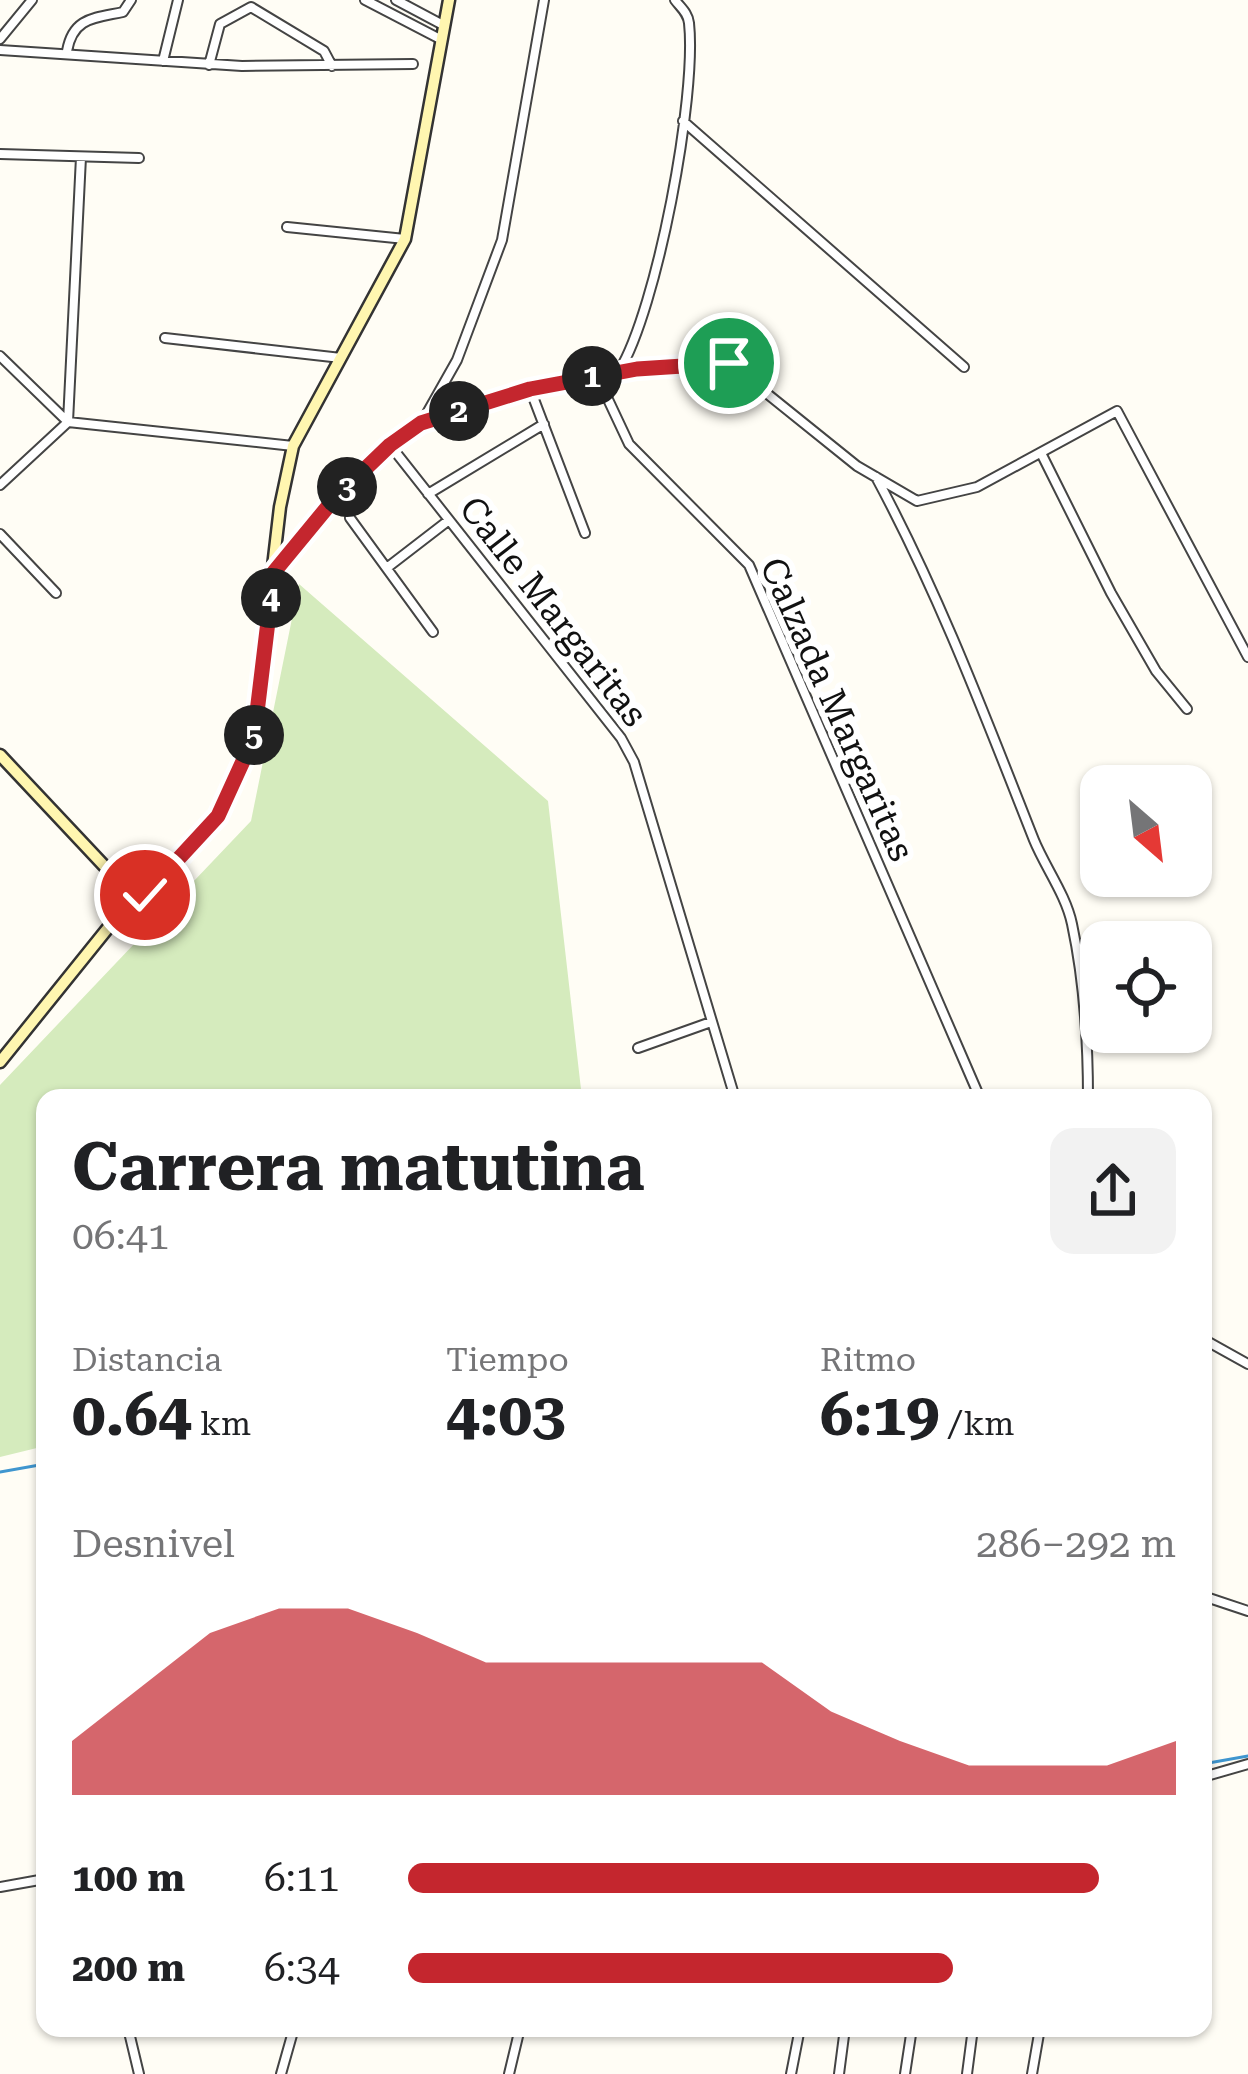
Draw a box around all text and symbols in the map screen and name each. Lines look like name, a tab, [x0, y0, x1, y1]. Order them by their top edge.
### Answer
pin	[678, 312, 780, 414]
icon: arrive	[696, 330, 762, 396]
pin: 1	[562, 346, 622, 406]
text: 1	[583, 356, 601, 395]
pin: 2	[429, 381, 489, 441]
text: 2	[450, 391, 468, 430]
pin: 3	[317, 457, 377, 517]
text: 3	[338, 467, 356, 506]
street label: Calle Margaritas	[451, 488, 656, 735]
street label: Calzada Margaritas	[751, 551, 923, 868]
pin: 4	[241, 568, 301, 628]
text: 4	[262, 578, 280, 617]
pin: 5	[224, 705, 284, 765]
text: 5	[245, 715, 263, 754]
north arrow	[1080, 765, 1212, 897]
map controls	[1080, 765, 1212, 1053]
pin	[94, 844, 196, 946]
icon: check	[112, 862, 178, 928]
button: locate	[1080, 921, 1212, 1053]
button: share	[1050, 1128, 1176, 1254]
text: Carrera matutina	[72, 1129, 645, 1206]
text: 06:41	[72, 1213, 169, 1259]
text: Distancia	[72, 1340, 222, 1379]
text: Tiempo	[446, 1340, 569, 1379]
text: Ritmo	[820, 1340, 916, 1379]
text: 0.64	[72, 1379, 192, 1450]
text: 4:03	[446, 1379, 566, 1450]
text: 6:19	[820, 1379, 940, 1450]
text: km	[192, 1404, 251, 1443]
text: /km	[940, 1404, 1014, 1443]
text: Desnivel	[72, 1521, 235, 1567]
text: 286–292 m	[976, 1521, 1176, 1567]
text: 100 m	[72, 1855, 185, 1901]
text: 6:11	[264, 1855, 340, 1901]
text: 200 m	[72, 1945, 185, 1991]
text: 6:34	[264, 1945, 340, 1991]

